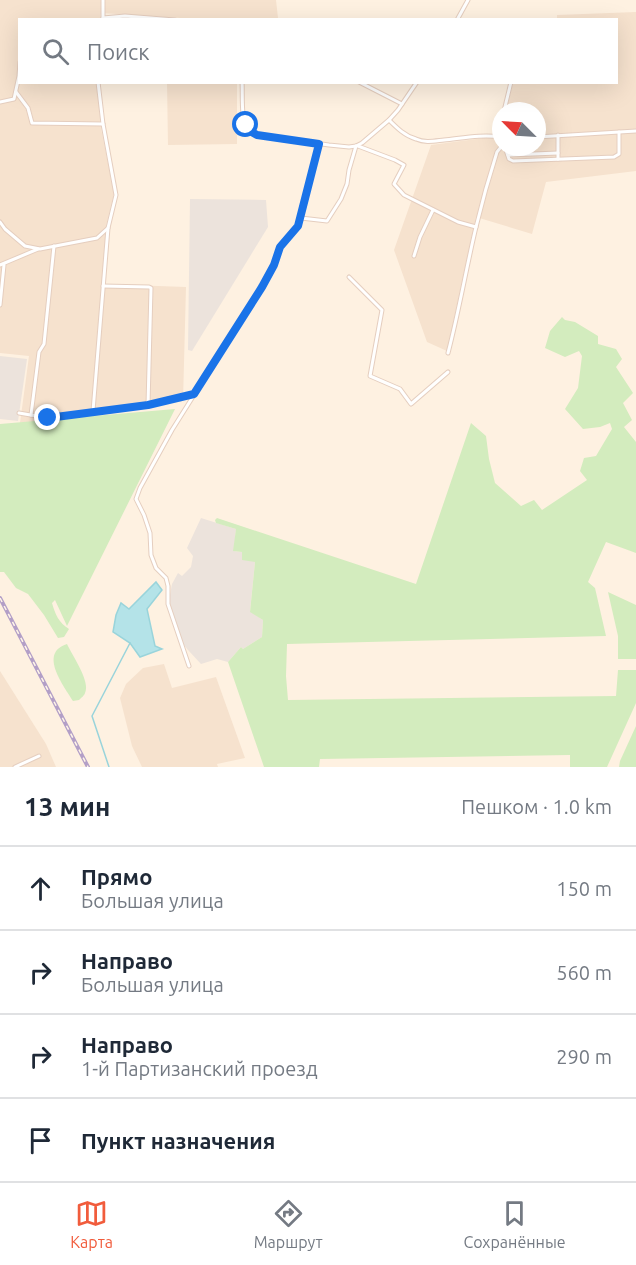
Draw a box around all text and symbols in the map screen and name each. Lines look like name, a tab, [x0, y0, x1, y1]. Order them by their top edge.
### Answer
search box	[18, 18, 618, 84]
icon: search	[39, 35, 72, 68]
text: Поиск	[87, 39, 150, 64]
north arrow	[492, 102, 546, 156]
route start	[232, 111, 258, 137]
route end	[34, 404, 60, 430]
text: 13 мин	[24, 792, 110, 821]
text: Пешком · 1.0 km	[461, 795, 612, 818]
text: Прямо	[81, 864, 152, 889]
icon: ahead	[24, 872, 57, 905]
text: 150 m	[556, 877, 612, 900]
text: Большая улица	[81, 889, 224, 912]
text: Направо	[81, 948, 173, 973]
icon: right	[24, 956, 57, 989]
text: 560 m	[556, 961, 612, 984]
text: Большая улица	[81, 973, 224, 996]
text: Направо	[81, 1032, 173, 1057]
icon: right	[24, 1040, 57, 1073]
text: 290 m	[556, 1045, 612, 1068]
text: 1-й Партизанский проезд	[81, 1057, 318, 1080]
icon: arrive	[24, 1124, 57, 1157]
text: Пункт назначения	[81, 1128, 275, 1153]
tab: Карта	[70, 1197, 113, 1251]
tab: Маршрут	[254, 1197, 323, 1251]
tab: Сохранённые	[463, 1197, 566, 1251]

